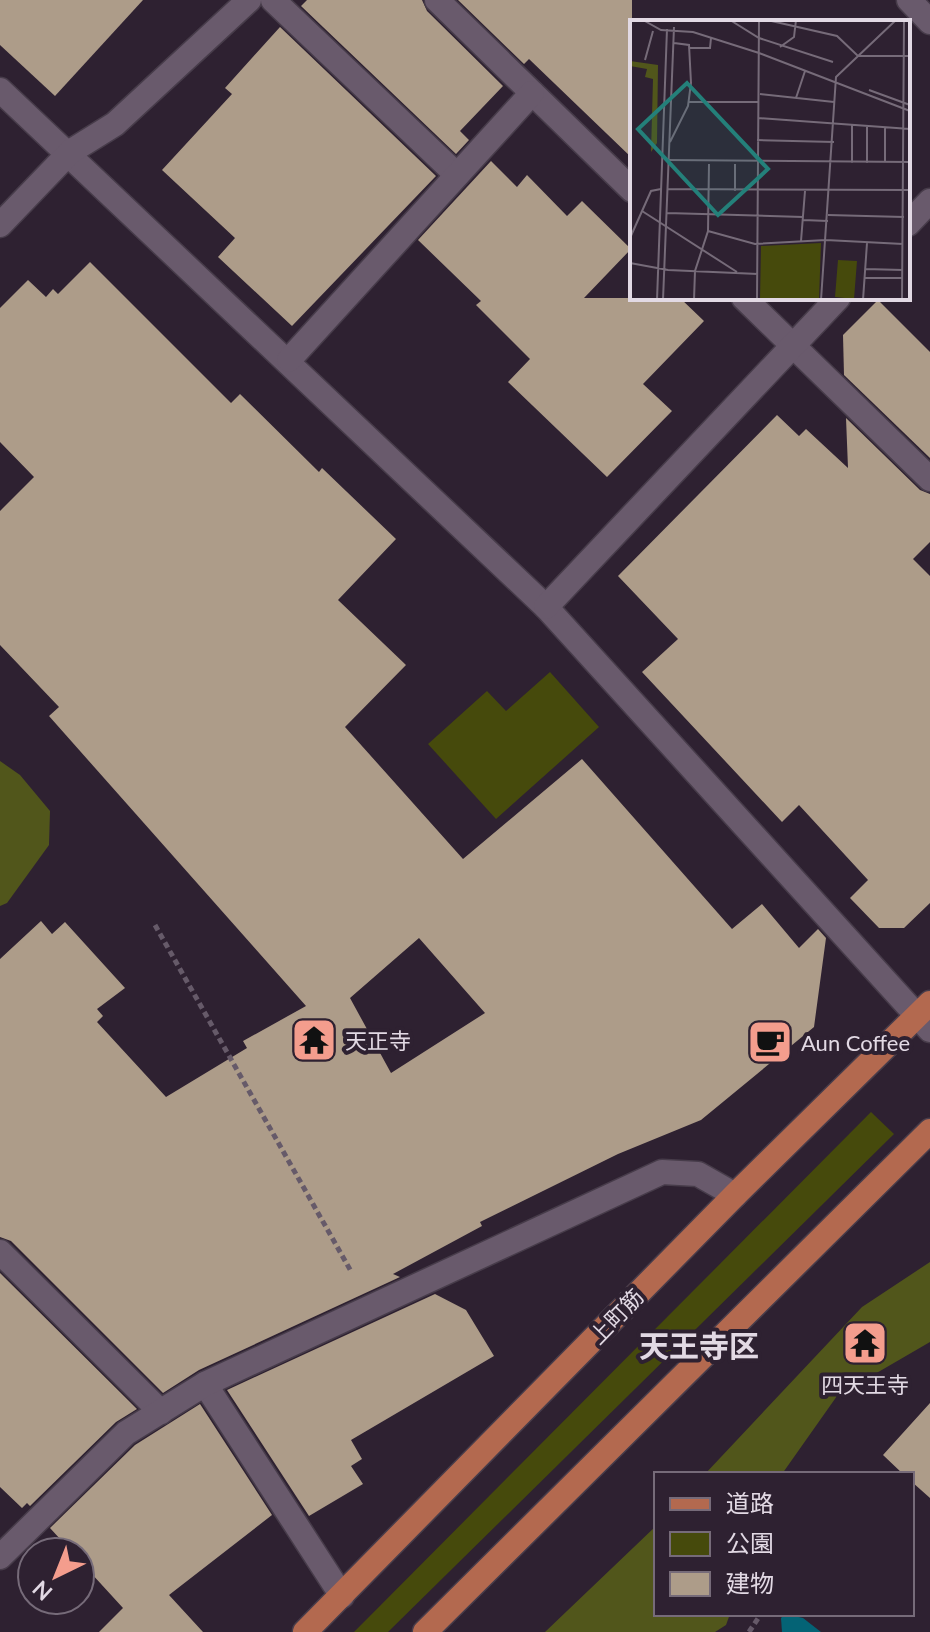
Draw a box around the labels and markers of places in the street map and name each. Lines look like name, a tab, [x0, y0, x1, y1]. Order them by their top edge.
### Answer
temple icon: 天正寺	[290, 1016, 338, 1064]
cafe icon: Aun Coffee	[746, 1018, 794, 1066]
place label: 天正寺	[345, 1027, 411, 1054]
place label: Aun Coffee	[801, 1029, 910, 1056]
temple icon: 四天王寺	[841, 1319, 889, 1367]
place label: 四天王寺	[821, 1371, 909, 1398]

